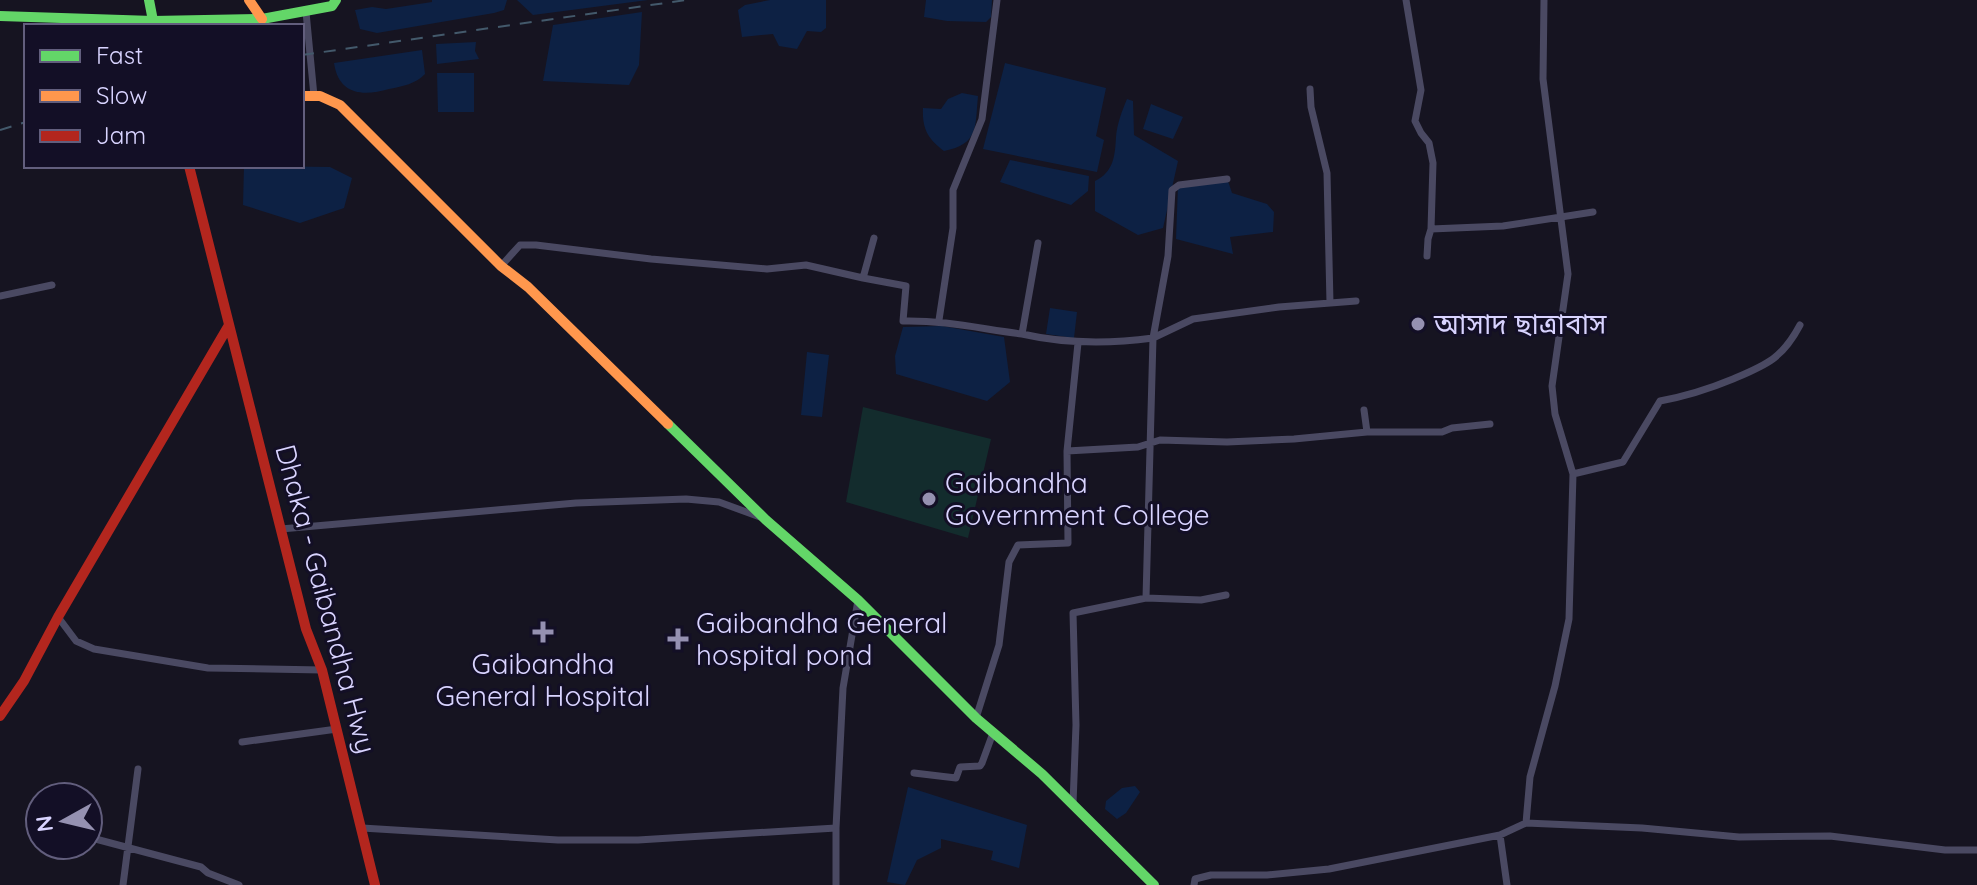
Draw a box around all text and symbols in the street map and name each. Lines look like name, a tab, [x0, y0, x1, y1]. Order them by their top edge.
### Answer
legend	[24, 24, 304, 168]
text: Fast	[96, 40, 143, 70]
text: Slow	[96, 80, 147, 110]
text: Jam	[96, 120, 146, 150]
place label: আসাদ ছাত্রাবাস	[1433, 306, 1607, 341]
marker: আসাদ ছাত্রাবাস	[1409, 315, 1427, 333]
street label: Dhaka - Gaibandha Hwy	[268, 440, 385, 757]
place label: Gaibandha Government College	[945, 465, 1210, 532]
marker: Gaibandha Government College	[920, 490, 938, 508]
place label: Gaibandha General hospital pond	[696, 605, 948, 672]
marker: Gaibandha General Hospital	[532, 621, 554, 643]
marker: Gaibandha General hospital pond	[667, 628, 689, 650]
place label: Gaibandha General Hospital	[436, 646, 650, 713]
north arrow	[24, 781, 104, 861]
text: N	[29, 814, 59, 834]

